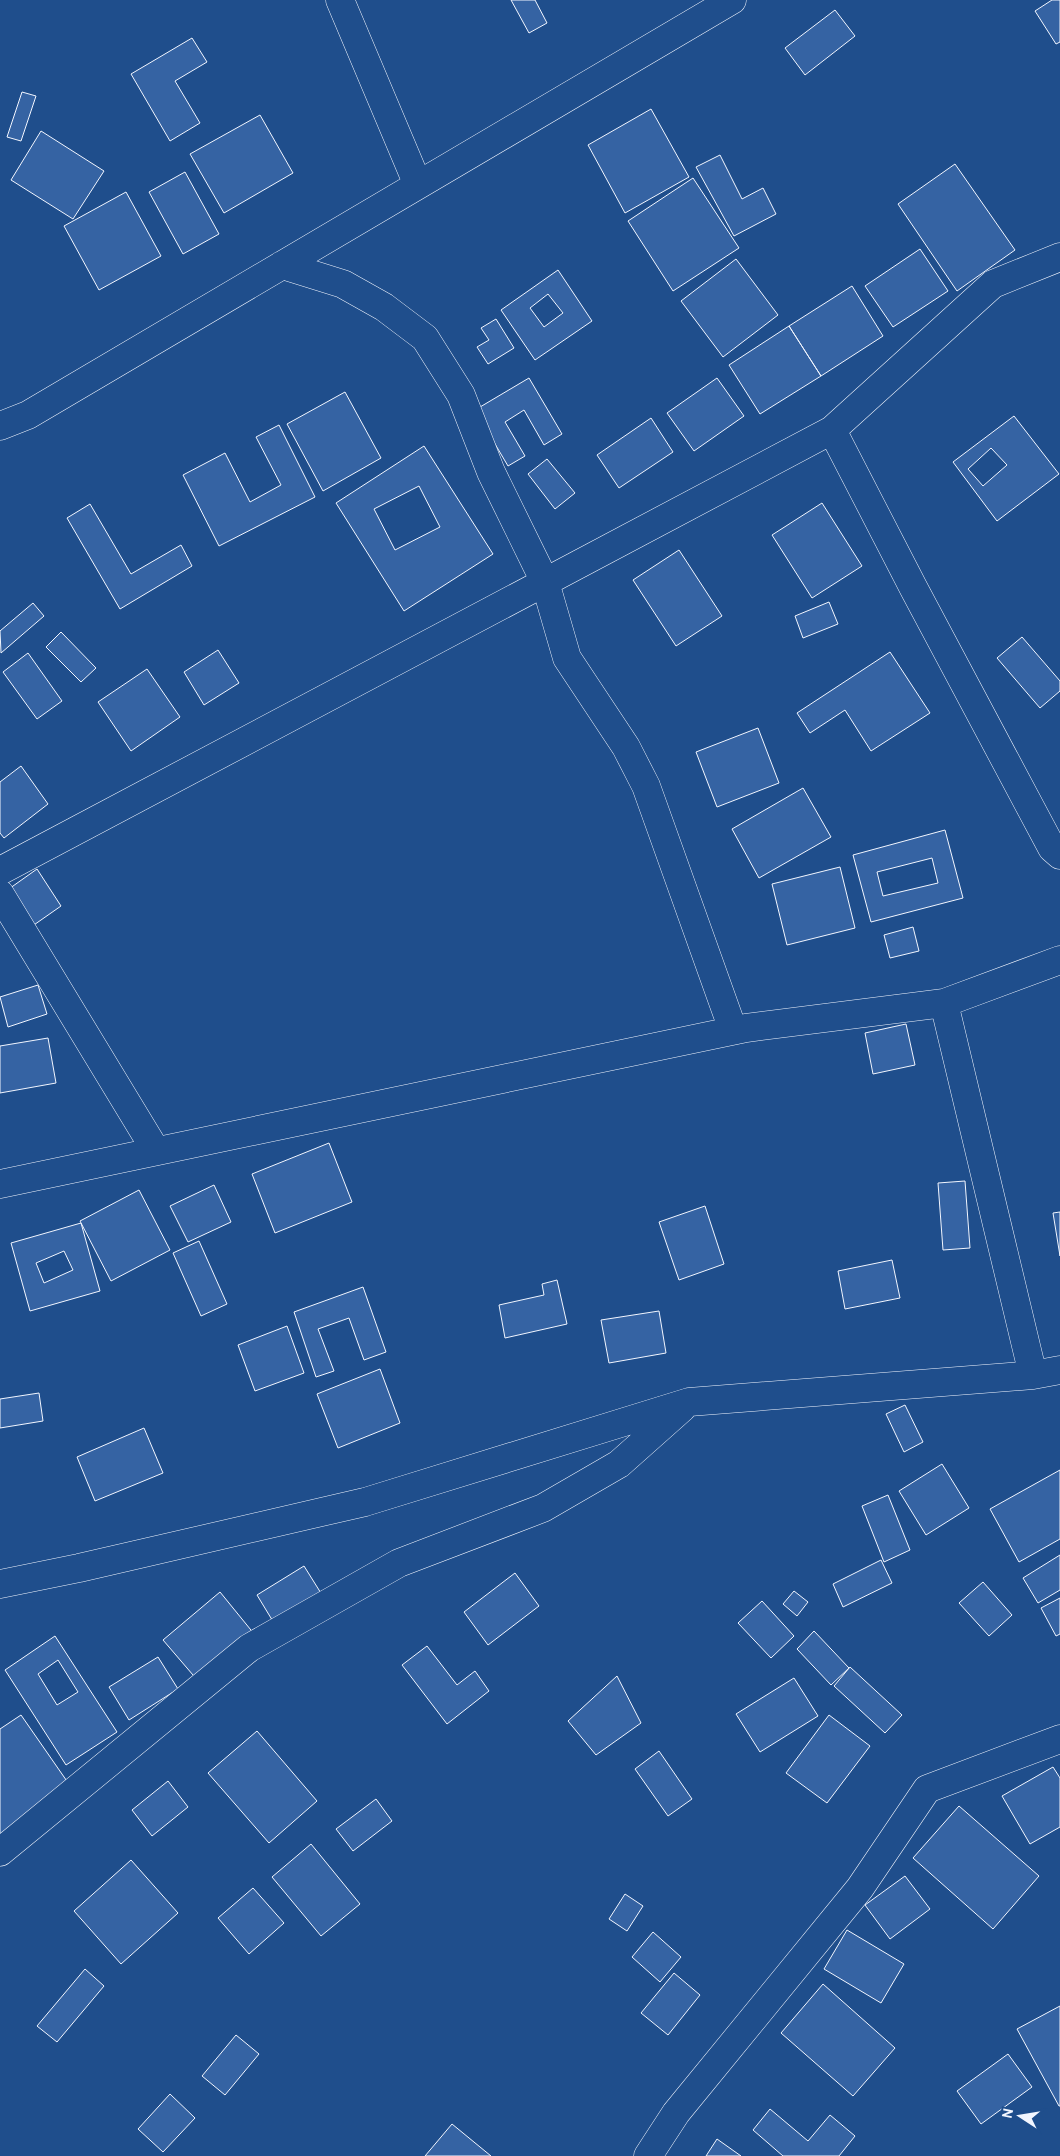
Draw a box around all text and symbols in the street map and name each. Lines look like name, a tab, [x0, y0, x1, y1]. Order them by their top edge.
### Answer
north arrow	[995, 2091, 1045, 2141]
text: N	[999, 2107, 1018, 2120]

